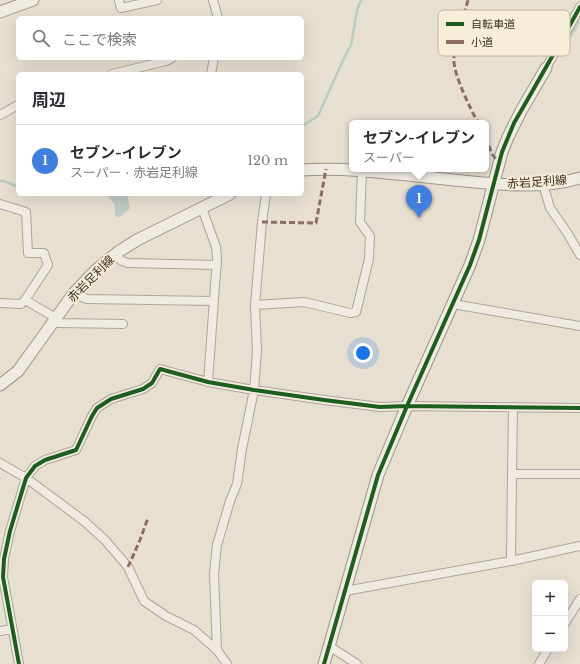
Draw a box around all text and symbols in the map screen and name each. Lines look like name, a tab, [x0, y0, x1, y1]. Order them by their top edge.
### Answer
legend	[438, 10, 570, 56]
search box	[16, 16, 304, 60]
text: 自転車道	[471, 17, 515, 31]
icon: search	[30, 27, 52, 49]
text: ここで検索	[62, 30, 137, 49]
text: 小道	[471, 35, 493, 49]
text: 周辺	[32, 90, 66, 111]
popup	[349, 120, 489, 172]
text: セブン-イレブン	[363, 128, 475, 147]
text: セブン-イレブン	[70, 143, 182, 162]
text: スーパー	[363, 149, 415, 166]
text: 1	[42, 152, 48, 169]
text: 120 m	[247, 152, 288, 169]
text: スーパー · 赤岩足利線	[70, 164, 198, 181]
street label: 赤岩足利線	[507, 172, 567, 191]
pin: 1	[406, 185, 432, 218]
street label: 赤岩足利線	[64, 252, 117, 305]
your location	[353, 343, 373, 363]
map controls	[532, 580, 568, 652]
button: +	[532, 580, 568, 616]
button: −	[532, 616, 568, 652]

